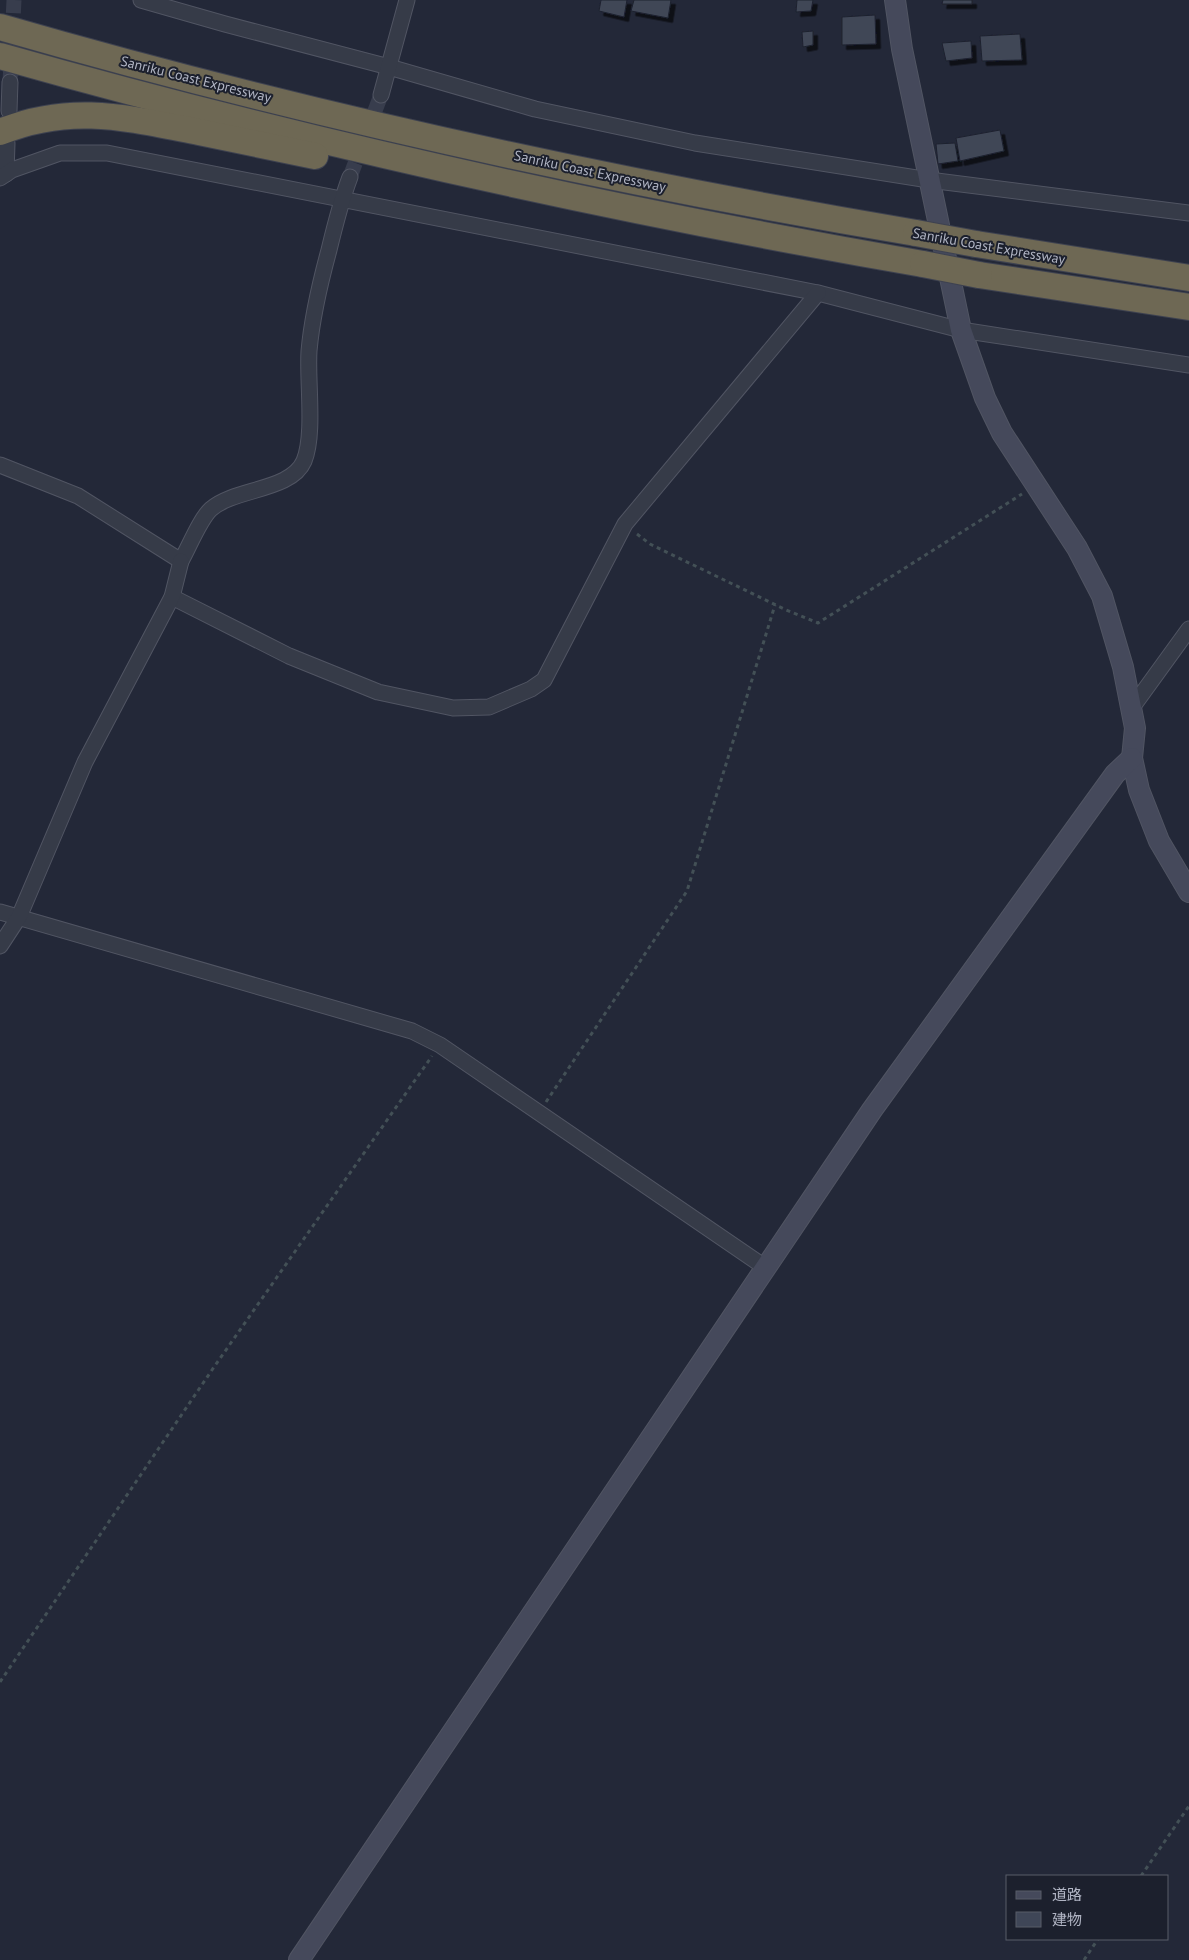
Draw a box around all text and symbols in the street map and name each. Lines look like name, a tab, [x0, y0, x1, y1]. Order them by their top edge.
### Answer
street label: Sanriku Coast Expressway	[119, 52, 274, 107]
street label: Sanriku Coast Expressway	[513, 146, 668, 196]
street label: Sanriku Coast Expressway	[911, 224, 1067, 268]
legend	[1006, 1875, 1169, 1940]
text: 道路	[1052, 1885, 1082, 1904]
text: 建物	[1052, 1910, 1082, 1929]

